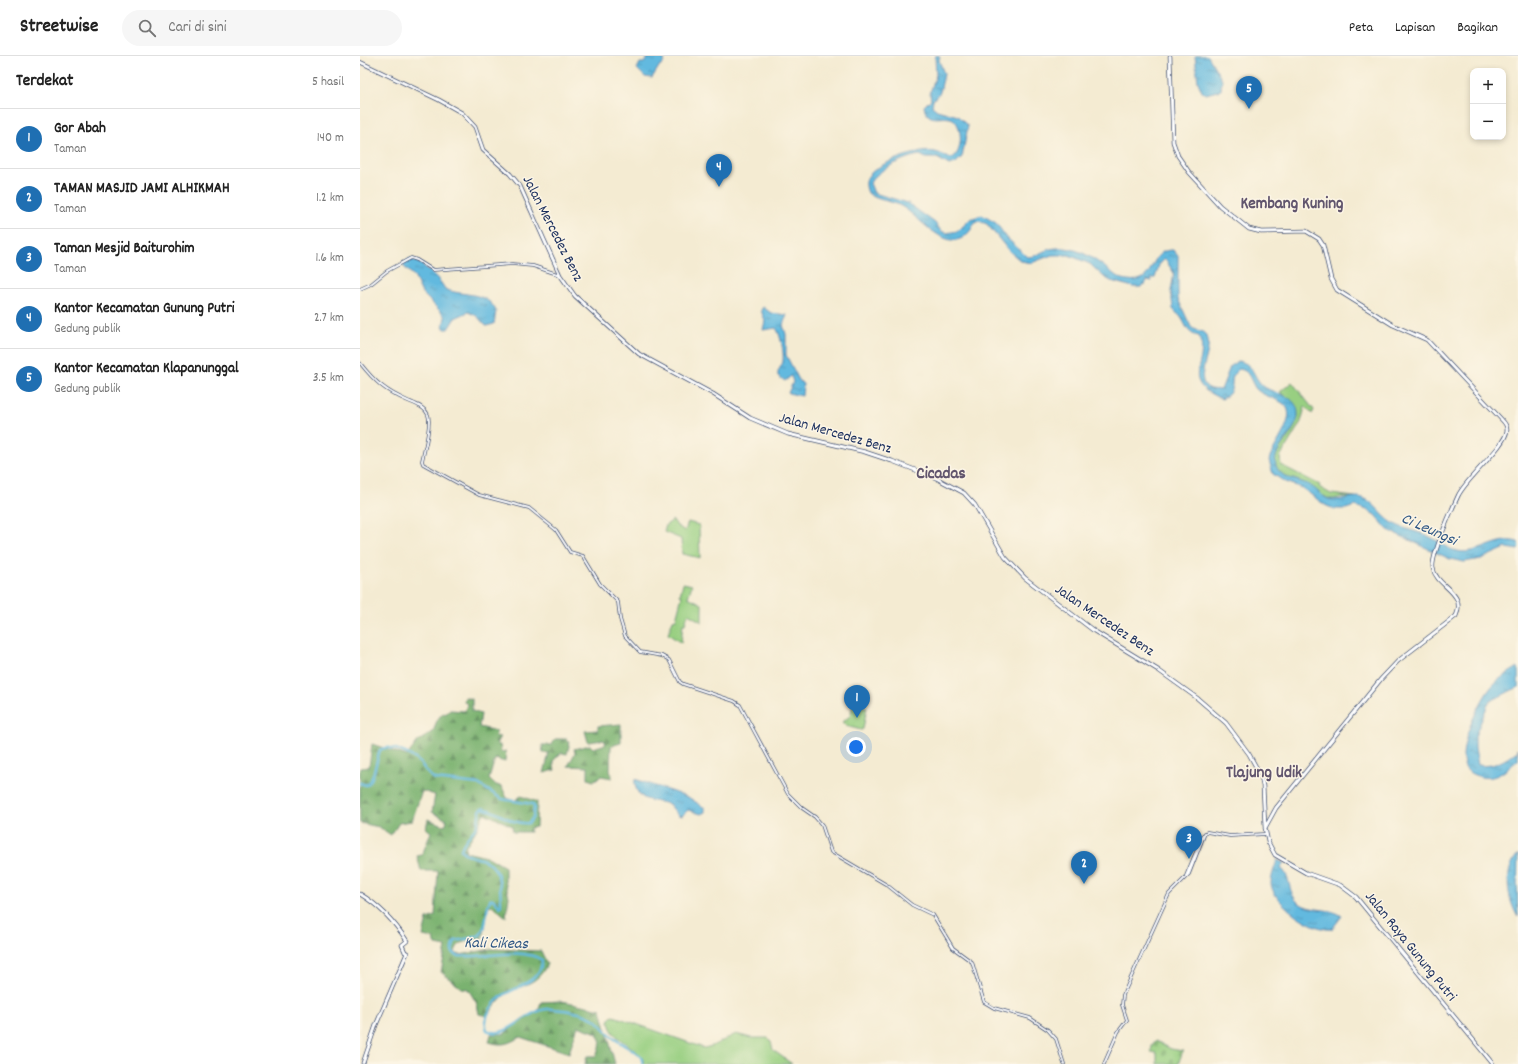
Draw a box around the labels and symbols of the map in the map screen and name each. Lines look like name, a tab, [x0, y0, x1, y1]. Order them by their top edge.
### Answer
pin: 5	[1236, 76, 1262, 109]
pin: 4	[706, 154, 732, 187]
street label: Jalan Mercedez Benz	[516, 172, 588, 286]
district label: Kembang Kuning	[1241, 193, 1344, 217]
street label: Jalan Mercedez Benz	[776, 407, 894, 461]
district label: Cicadas	[916, 463, 966, 487]
water label: Ci Leungsi	[1397, 507, 1463, 554]
street label: Jalan Mercedez Benz	[1050, 579, 1159, 663]
pin: 1	[844, 685, 870, 718]
your location	[846, 737, 866, 757]
district label: Tlajung Udik	[1226, 762, 1302, 786]
pin: 3	[1176, 826, 1202, 859]
pin: 2	[1071, 851, 1097, 884]
street label: Jalan Raya Gunung Putri	[1359, 887, 1461, 1007]
water label: Kali Cikeas	[464, 932, 529, 956]

